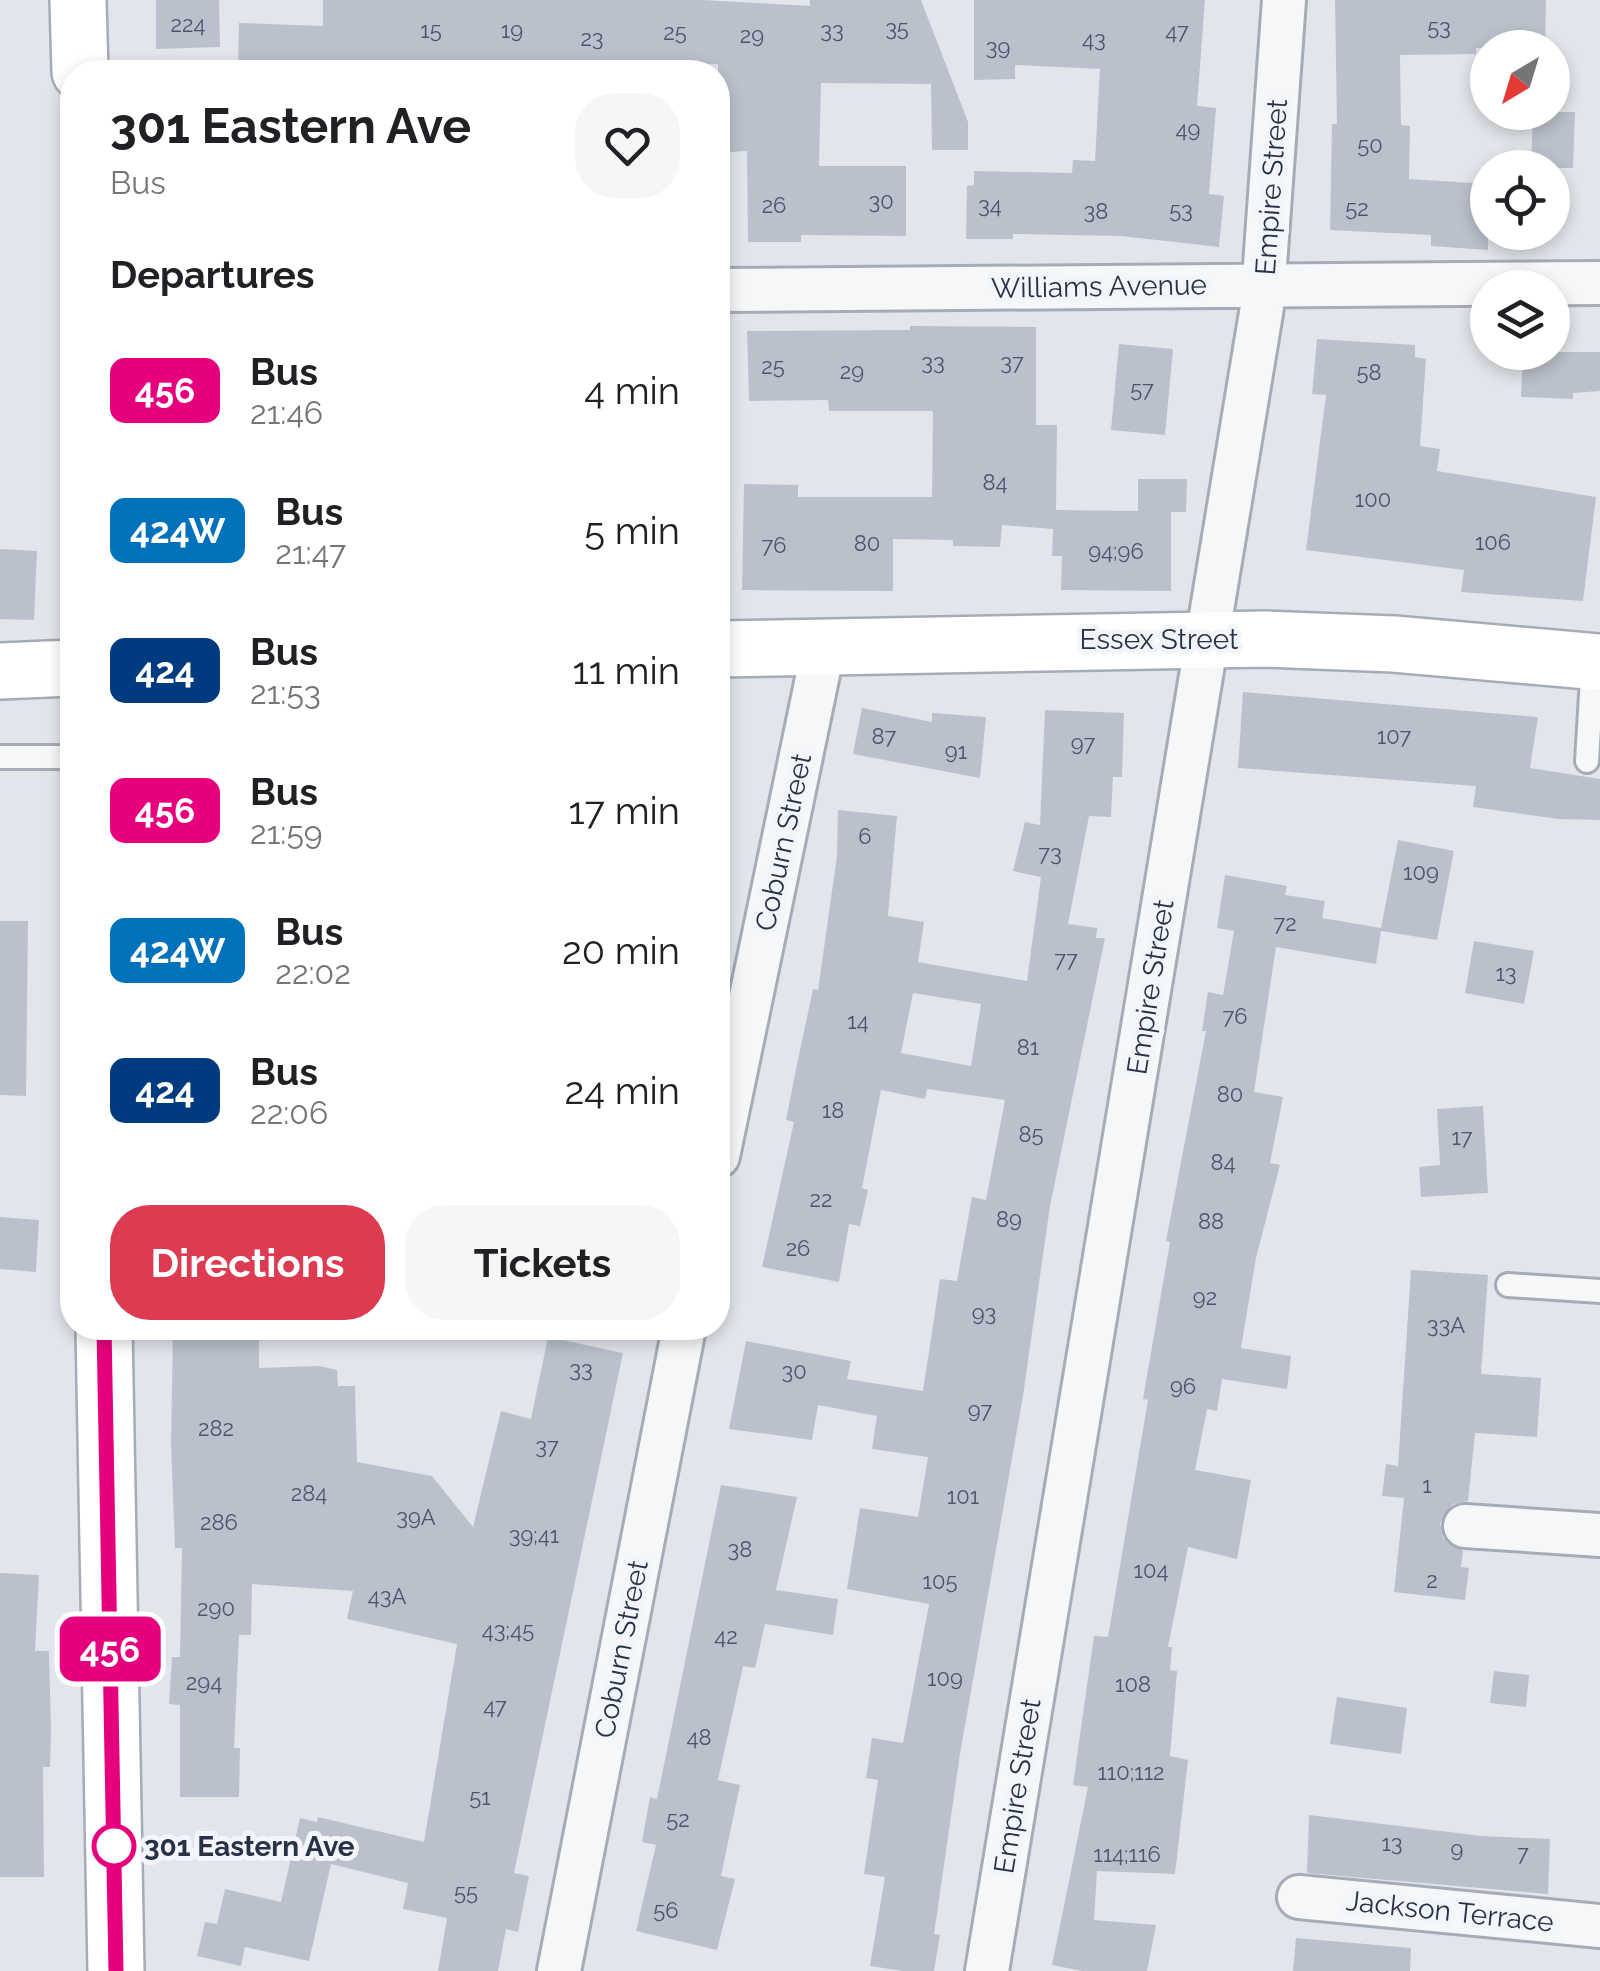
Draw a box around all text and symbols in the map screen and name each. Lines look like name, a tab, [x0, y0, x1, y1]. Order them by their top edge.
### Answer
house number: 224	[171, 11, 205, 37]
house number: 53	[1427, 14, 1451, 40]
house number: 35	[885, 15, 909, 41]
house number: 15	[420, 17, 442, 43]
house number: 19	[501, 17, 523, 43]
house number: 33	[820, 17, 844, 43]
house number: 47	[1165, 18, 1189, 44]
house number: 25	[663, 19, 687, 45]
house number: 29	[740, 22, 764, 48]
house number: 23	[580, 25, 604, 51]
house number: 43	[1082, 26, 1106, 52]
north arrow	[1470, 30, 1570, 130]
map controls	[1470, 30, 1570, 370]
house number: 39	[986, 34, 1010, 60]
button: heart	[575, 93, 680, 198]
street label: Empire Street	[1249, 97, 1294, 276]
text: 301 Eastern Ave	[110, 98, 471, 154]
house number: 49	[1176, 116, 1200, 142]
house number: 50	[1357, 132, 1383, 158]
button: locate	[1470, 150, 1570, 250]
text: Bus	[110, 164, 166, 201]
house number: 30	[868, 188, 894, 214]
house number: 26	[762, 192, 786, 218]
house number: 34	[978, 192, 1002, 218]
house number: 52	[1345, 195, 1369, 221]
house number: 53	[1169, 197, 1193, 223]
house number: 38	[1084, 198, 1108, 224]
text: Departures	[110, 252, 315, 297]
street label: Williams Avenue	[991, 268, 1207, 305]
button: layers	[1470, 270, 1570, 370]
text: Bus	[250, 349, 318, 394]
house number: 33	[921, 349, 945, 375]
house number: 37	[1000, 349, 1024, 375]
house number: 25	[761, 353, 785, 379]
house number: 29	[840, 358, 864, 384]
house number: 58	[1356, 359, 1382, 385]
text: 4 min	[584, 368, 680, 413]
text: 456	[135, 370, 195, 411]
house number: 57	[1130, 376, 1154, 402]
text: 21:46	[250, 394, 323, 431]
house number: 84	[982, 469, 1008, 495]
house number: 100	[1355, 486, 1391, 512]
text: Bus	[275, 489, 343, 534]
text: 5 min	[584, 508, 680, 553]
text: 424W	[130, 510, 225, 551]
house number: 106	[1475, 529, 1511, 555]
house number: 80	[854, 530, 880, 556]
house number: 76	[761, 532, 787, 558]
text: 21:47	[275, 534, 346, 571]
house number: 94;96	[1088, 538, 1144, 564]
street label: Essex Street	[1080, 623, 1239, 656]
text: Bus	[250, 629, 318, 674]
text: 11 min	[572, 648, 680, 693]
text: 424	[135, 650, 195, 691]
text: 21:53	[250, 674, 321, 711]
house number: 87	[872, 723, 897, 749]
house number: 107	[1377, 723, 1411, 749]
house number: 97	[1071, 730, 1095, 756]
house number: 91	[945, 738, 967, 764]
street label: Coburn Street	[749, 750, 819, 934]
text: Bus	[250, 769, 318, 814]
text: 17 min	[569, 788, 680, 833]
text: 456	[135, 790, 195, 831]
text: 21:59	[250, 814, 323, 851]
house number: 6	[858, 823, 872, 849]
house number: 73	[1038, 840, 1062, 866]
house number: 109	[1403, 859, 1439, 885]
street label: Empire Street	[1120, 897, 1181, 1077]
text: Bus	[275, 909, 343, 954]
house number: 72	[1273, 910, 1297, 936]
text: 20 min	[562, 928, 680, 973]
text: 424W	[130, 930, 225, 971]
house number: 77	[1054, 946, 1078, 972]
text: 22:02	[275, 954, 351, 991]
house number: 13	[1495, 960, 1517, 986]
house number: 76	[1222, 1003, 1248, 1029]
house number: 14	[847, 1008, 869, 1034]
house number: 81	[1017, 1034, 1039, 1060]
text: Bus	[250, 1049, 318, 1094]
text: 24 min	[564, 1068, 680, 1113]
text: 424	[135, 1070, 195, 1111]
house number: 80	[1217, 1081, 1243, 1107]
text: 22:06	[250, 1094, 328, 1131]
house number: 18	[822, 1097, 844, 1123]
house number: 85	[1018, 1121, 1044, 1147]
house number: 17	[1451, 1124, 1473, 1150]
house number: 84	[1210, 1149, 1236, 1175]
house number: 22	[810, 1186, 832, 1212]
button: Directions	[110, 1205, 385, 1320]
button: Tickets	[405, 1205, 680, 1320]
house number: 89	[996, 1206, 1022, 1232]
house number: 88	[1198, 1208, 1224, 1234]
house number: 26	[786, 1235, 810, 1261]
house number: 92	[1193, 1284, 1217, 1310]
house number: 93	[972, 1300, 996, 1326]
house number: 33A	[1427, 1312, 1465, 1338]
house number: 33	[569, 1356, 593, 1382]
house number: 30	[781, 1358, 807, 1384]
house number: 96	[1170, 1373, 1196, 1399]
house number: 97	[968, 1397, 992, 1423]
house number: 282	[198, 1415, 234, 1441]
house number: 37	[535, 1433, 559, 1459]
house number: 1	[1422, 1472, 1432, 1498]
house number: 284	[291, 1480, 327, 1506]
house number: 101	[947, 1483, 979, 1509]
house number: 39A	[396, 1504, 436, 1530]
house number: 286	[200, 1509, 238, 1535]
house number: 39;41	[509, 1522, 559, 1548]
house number: 38	[728, 1536, 752, 1562]
street label: Coburn Street	[588, 1557, 655, 1741]
house number: 104	[1134, 1557, 1168, 1583]
house number: 2	[1426, 1567, 1438, 1593]
house number: 105	[923, 1568, 957, 1594]
house number: 43A	[368, 1583, 406, 1609]
house number: 290	[197, 1595, 235, 1621]
line badge: 456	[52, 1616, 168, 1682]
house number: 43;45	[482, 1617, 534, 1643]
house number: 42	[714, 1623, 738, 1649]
text: 456	[80, 1629, 140, 1670]
house number: 109	[927, 1665, 963, 1691]
house number: 294	[186, 1669, 222, 1695]
house number: 108	[1115, 1671, 1151, 1697]
house number: 47	[483, 1693, 507, 1719]
street label: Empire Street	[987, 1696, 1048, 1876]
house number: 48	[686, 1724, 712, 1750]
house number: 110;112	[1097, 1759, 1165, 1785]
house number: 51	[469, 1784, 491, 1810]
house number: 52	[666, 1806, 690, 1832]
marker: 301 Eastern Ave	[93, 1825, 135, 1867]
place label: 301 Eastern Ave	[144, 1830, 355, 1863]
house number: 13	[1381, 1830, 1403, 1856]
house number: 9	[1451, 1836, 1463, 1862]
house number: 7	[1517, 1840, 1529, 1866]
house number: 114;116	[1093, 1841, 1161, 1867]
house number: 55	[454, 1879, 478, 1905]
street label: Jackson Terrace	[1345, 1884, 1555, 1939]
house number: 56	[653, 1897, 679, 1923]

